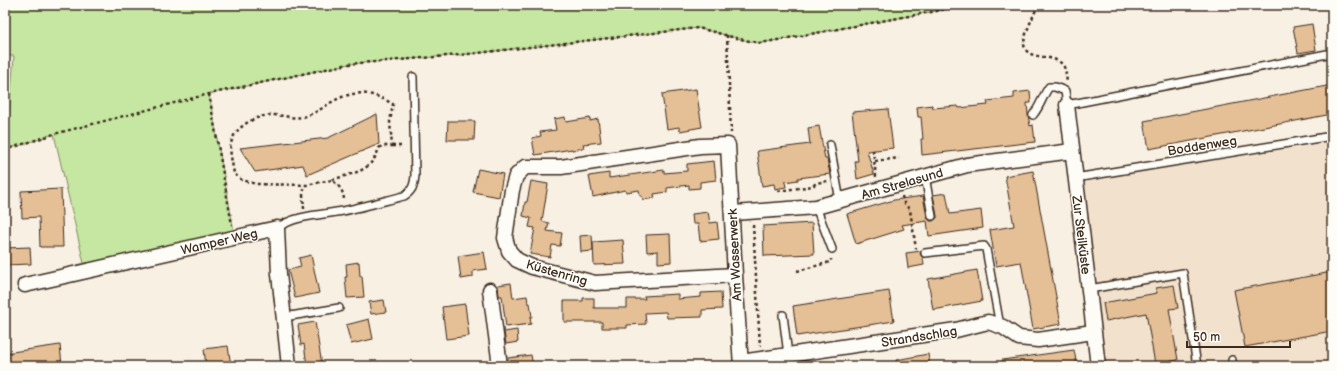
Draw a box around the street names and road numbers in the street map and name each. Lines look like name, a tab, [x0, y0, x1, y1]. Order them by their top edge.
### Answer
street label: Boddenweg	[1166, 133, 1238, 159]
street label: Am Strelasund	[859, 165, 945, 203]
street label: Zur Steilküste	[1068, 194, 1094, 276]
street label: Am Wasserwerk	[725, 208, 745, 302]
street label: Wamper Weg	[179, 225, 259, 259]
street label: Küstenring	[524, 257, 589, 289]
street label: Strandschlag	[880, 323, 958, 351]

